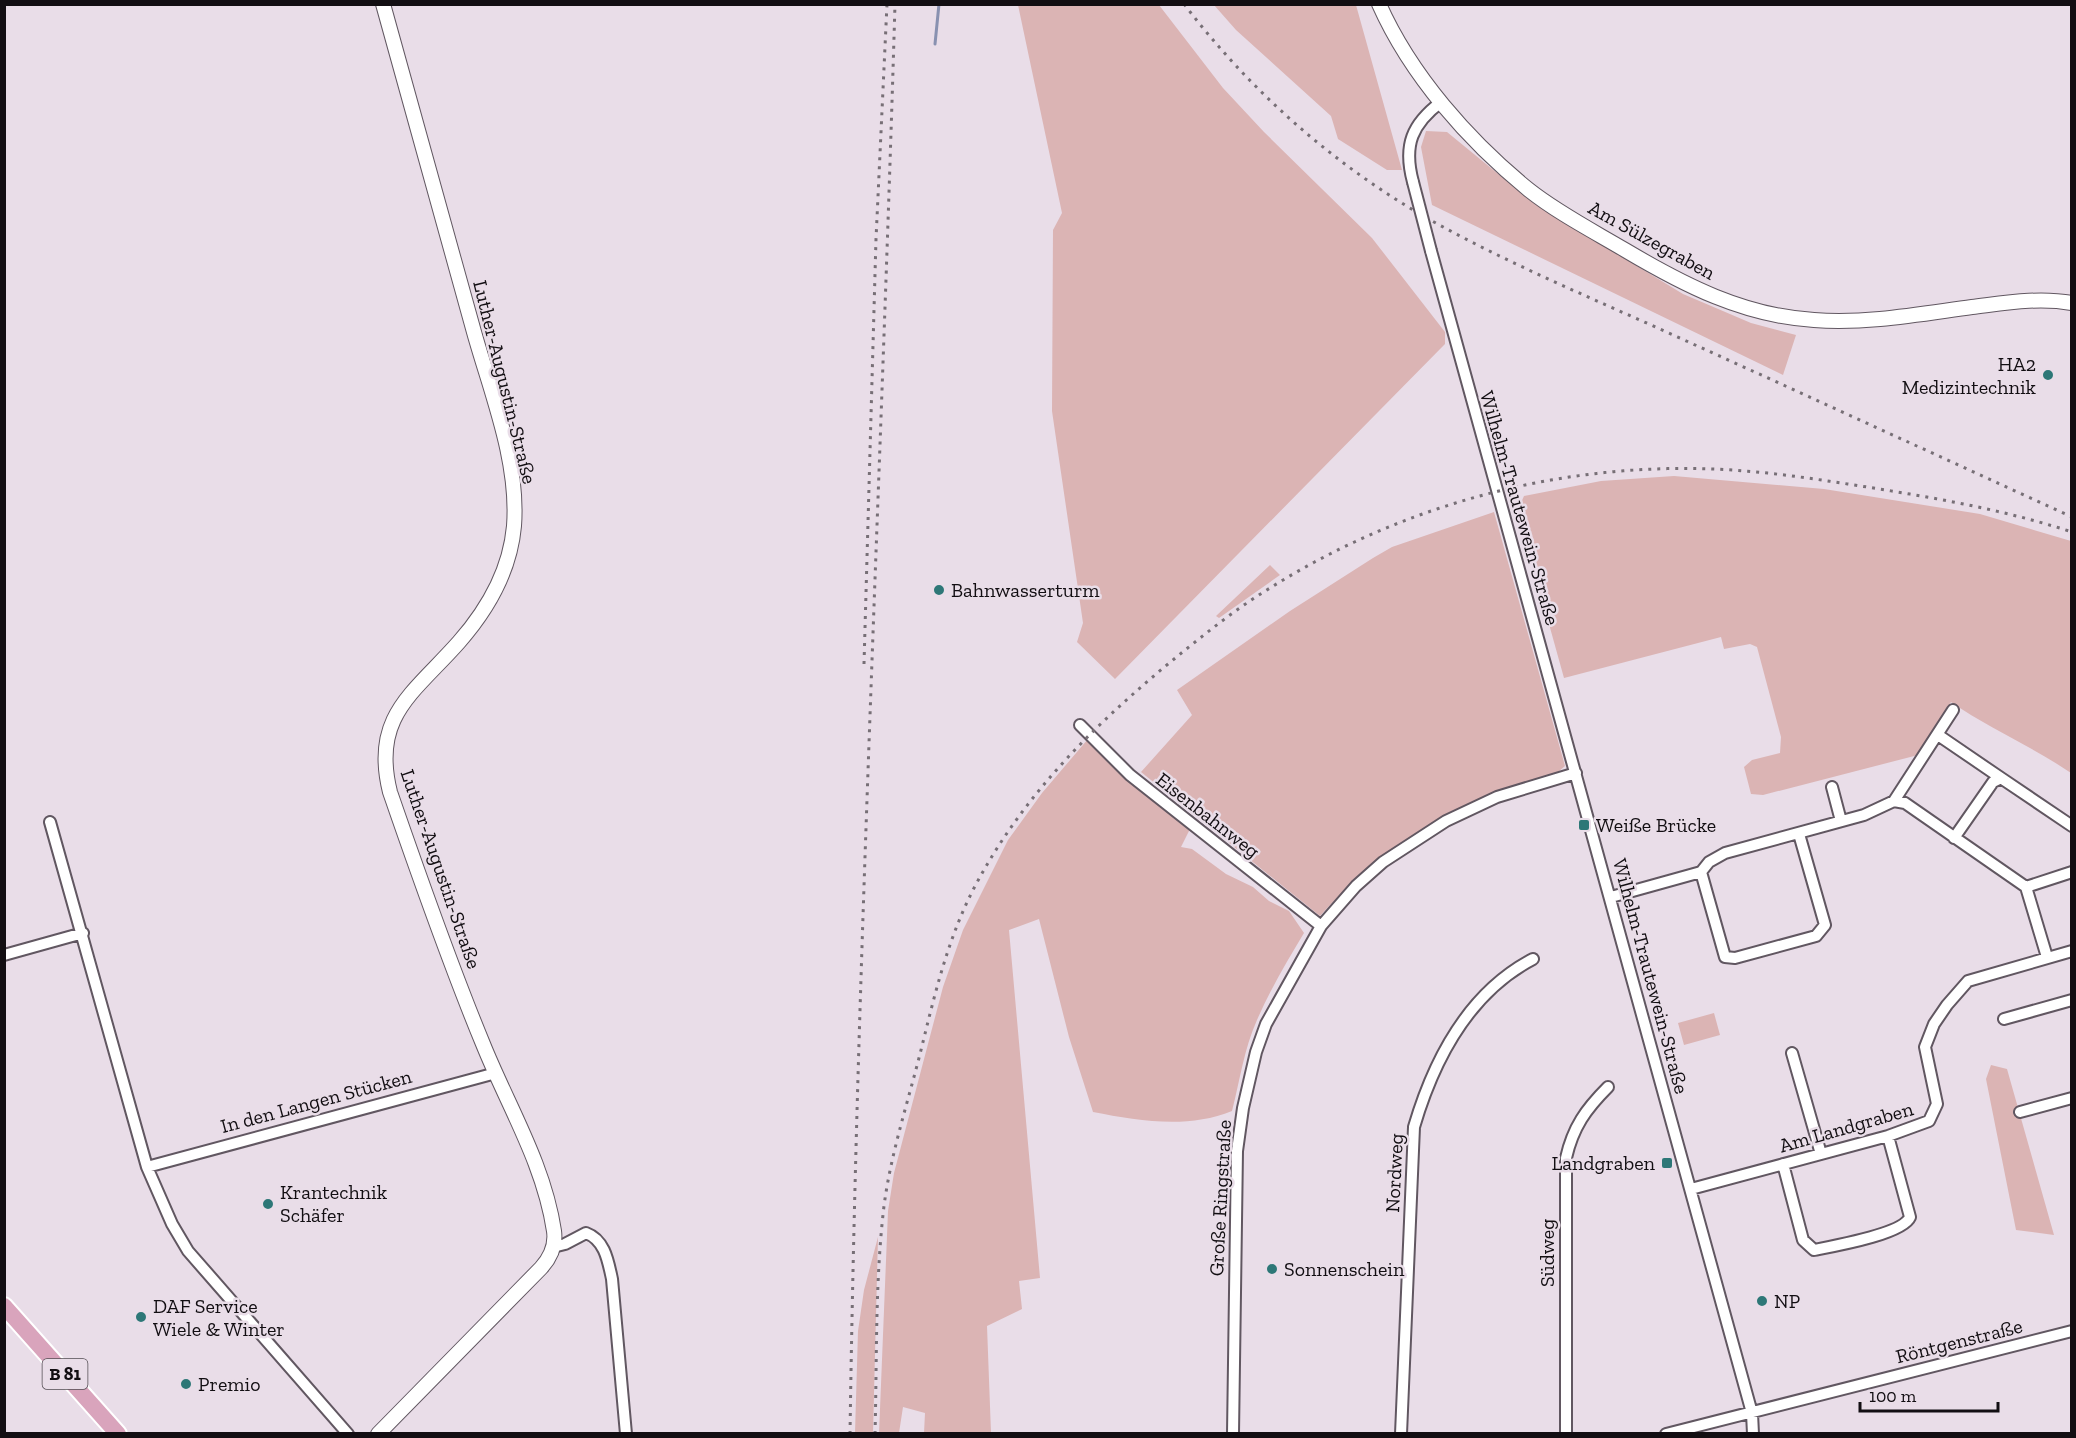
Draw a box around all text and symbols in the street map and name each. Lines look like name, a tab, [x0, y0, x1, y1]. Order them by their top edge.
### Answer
street label: Am Sülzegraben	[1584, 195, 1720, 285]
street label: Luther-Augustin-Straße	[468, 278, 542, 486]
place label: HA2 Medizintechnik	[1902, 352, 2037, 399]
marker: HA2 Medizintechnik	[2041, 368, 2055, 382]
street label: Wilhelm-Trautewein-Straße	[1475, 388, 1565, 628]
place label: Bahnwasserturm	[951, 578, 1100, 602]
marker: Bahnwasserturm	[932, 583, 946, 597]
street label: Luther-Augustin-Straße	[396, 766, 486, 972]
street label: Eisenbahnweg	[1151, 767, 1265, 863]
place label: Weiße Brücke	[1596, 813, 1716, 837]
marker: Weiße Brücke	[1577, 818, 1591, 832]
street label: Wilhelm-Trautewein-Straße	[1608, 856, 1694, 1096]
street label: In den Langen Stücken	[218, 1064, 415, 1138]
street label: Am Landgraben	[1776, 1096, 1916, 1158]
street label: Große Ringstraße	[1204, 1119, 1236, 1277]
street label: Nordweg	[1380, 1133, 1408, 1213]
place label: Landgraben	[1551, 1151, 1656, 1175]
marker: Landgraben	[1660, 1156, 1674, 1170]
place label: Krantechnik Schäfer	[280, 1180, 388, 1227]
marker: Krantechnik Schäfer	[261, 1197, 275, 1211]
street label: Südweg	[1535, 1219, 1559, 1287]
place label: Sonnenschein	[1284, 1257, 1405, 1281]
marker: Sonnenschein	[1265, 1262, 1279, 1276]
place label: NP	[1774, 1289, 1800, 1313]
place label: DAF Service Wiele & Winter	[153, 1294, 285, 1341]
marker: NP	[1755, 1294, 1769, 1308]
marker: DAF Service Wiele & Winter	[134, 1310, 148, 1324]
street label: Röntgenstraße	[1893, 1314, 2025, 1368]
road number: B 81	[42, 1359, 88, 1389]
place label: Premio	[198, 1372, 260, 1396]
scale bar	[1860, 1375, 1998, 1413]
marker: Premio	[179, 1377, 193, 1391]
text: 100 m	[1869, 1385, 1917, 1407]

